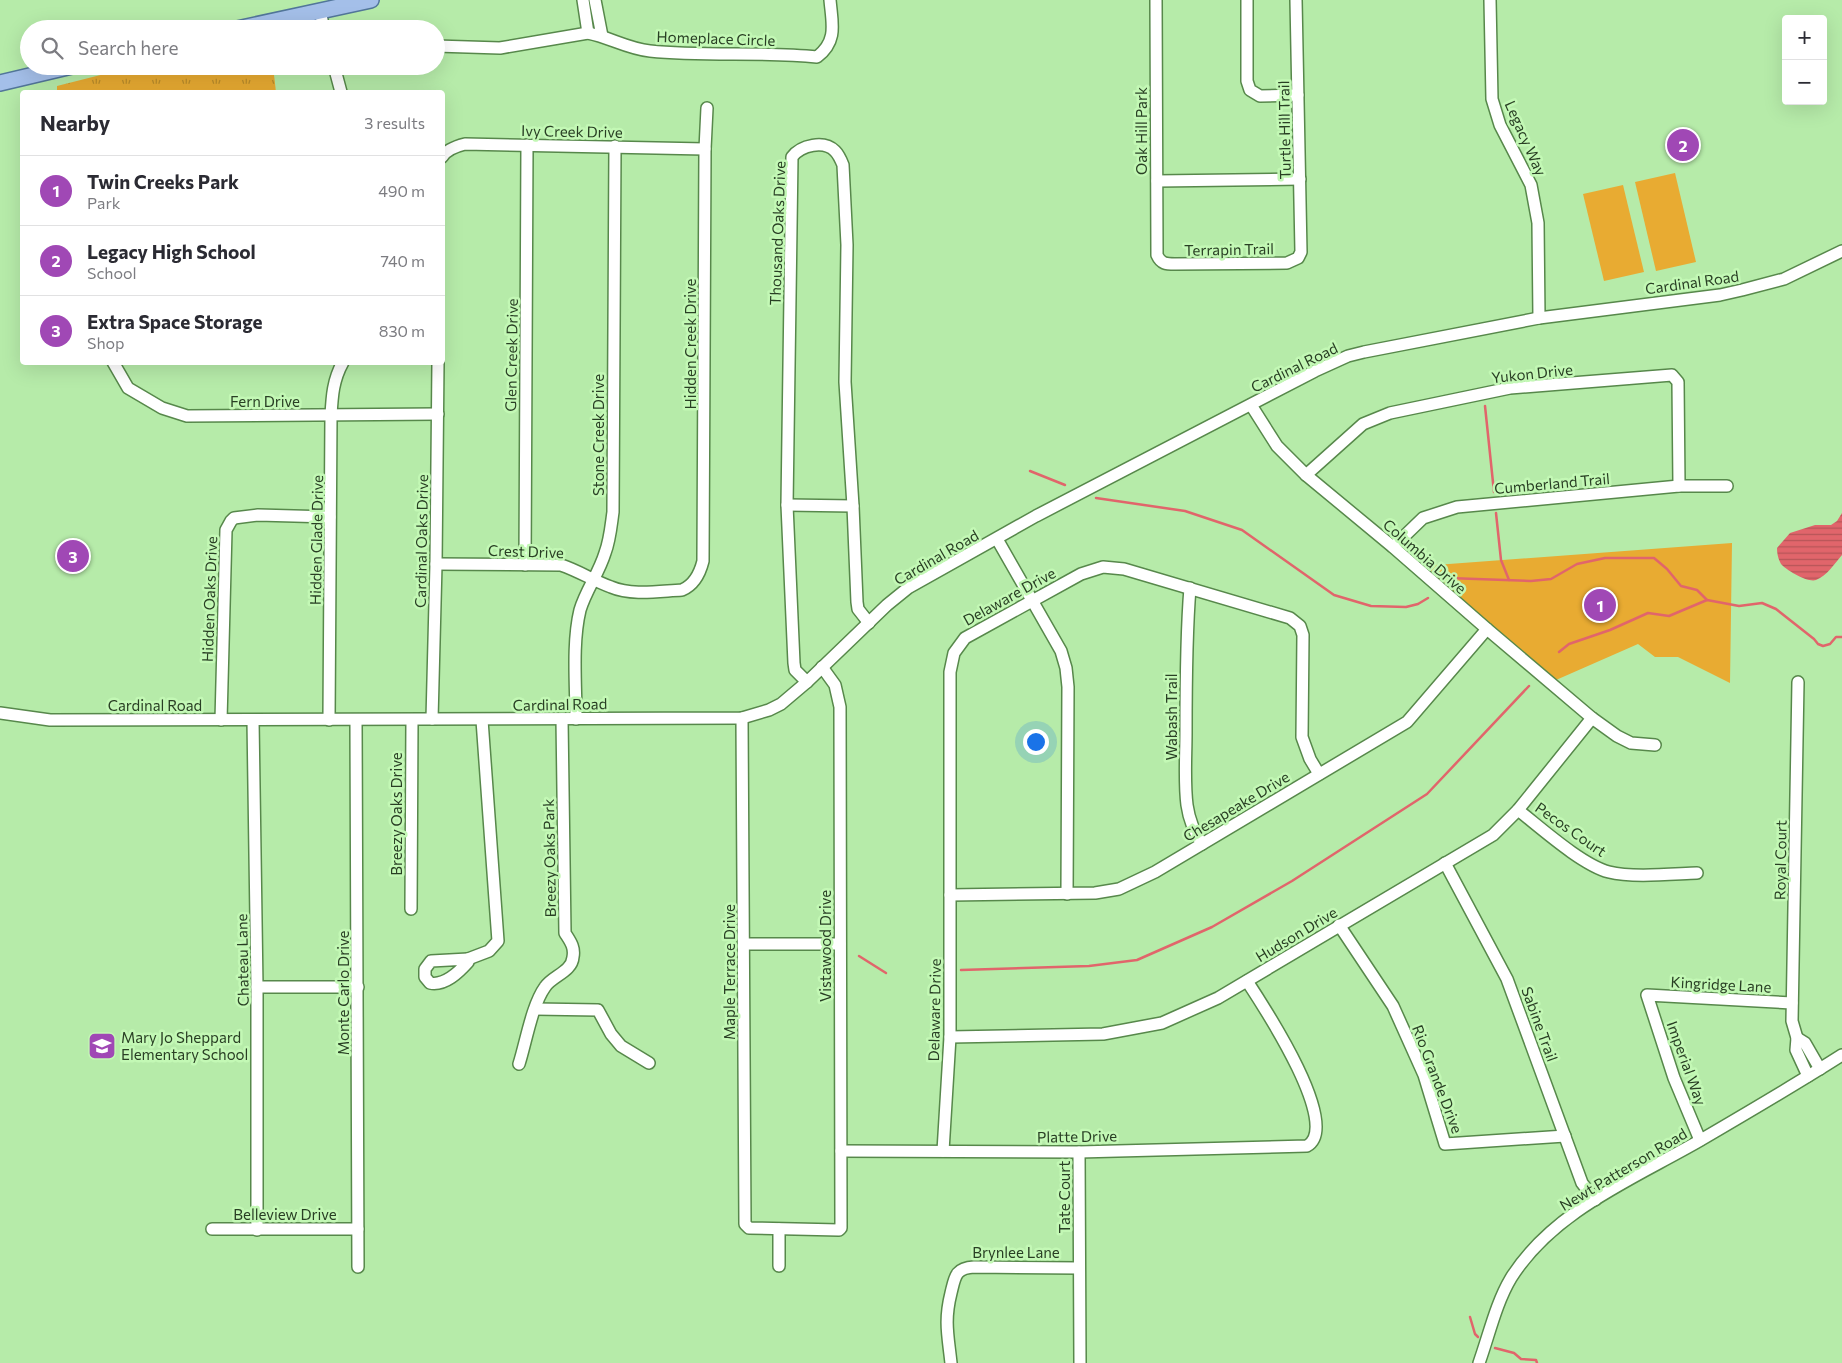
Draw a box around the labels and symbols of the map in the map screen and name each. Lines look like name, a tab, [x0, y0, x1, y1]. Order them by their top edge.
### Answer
street label: Homeplace Circle	[656, 27, 776, 49]
street label: Turtle Hill Trail	[1274, 80, 1294, 180]
street label: Oak Hill Park	[1132, 87, 1150, 175]
street label: Legacy Way	[1501, 98, 1551, 179]
street label: Ivy Creek Drive	[521, 121, 623, 141]
pin: 2	[1667, 126, 1699, 164]
street label: Thousand Oaks Drive	[765, 160, 789, 306]
street label: Terrapin Trail	[1184, 239, 1274, 259]
street label: Cardinal Road	[1644, 267, 1740, 297]
street label: Hidden Creek Drive	[681, 278, 699, 409]
street label: Glen Creek Drive	[501, 298, 521, 412]
street label: Cardinal Road	[1248, 338, 1340, 396]
street label: Yukon Drive	[1490, 360, 1574, 386]
street label: Stone Creek Drive	[589, 374, 607, 496]
street label: Fern Drive	[230, 392, 300, 410]
street label: Cumberland Trail	[1493, 469, 1611, 497]
street label: Cardinal Oaks Drive	[411, 474, 431, 608]
street label: Hidden Glade Drive	[306, 475, 326, 605]
street label: Columbia Drive	[1380, 515, 1470, 597]
street label: Cardinal Road	[891, 526, 981, 588]
street label: Hidden Oaks Drive	[198, 536, 220, 662]
pin: 3	[57, 537, 89, 575]
street label: Crest Drive	[488, 541, 564, 561]
street label: Delaware Drive	[960, 563, 1058, 629]
pin: 1	[1584, 586, 1616, 624]
street label: Wabash Trail	[1162, 673, 1180, 761]
street label: Cardinal Road	[513, 694, 607, 714]
street label: Cardinal Road	[108, 696, 202, 714]
your location	[1023, 729, 1049, 755]
street label: Breezy Oaks Drive	[387, 752, 405, 876]
street label: Chesapeake Drive	[1180, 767, 1293, 845]
street label: Pecos Court	[1532, 798, 1610, 860]
street label: Breezy Oaks Park	[539, 799, 559, 917]
street label: Royal Court	[1770, 820, 1790, 900]
street label: Vistawood Drive	[816, 890, 834, 1002]
street label: Hudson Drive	[1252, 903, 1340, 965]
street label: Maple Terrace Drive	[720, 904, 738, 1040]
street label: Chateau Lane	[232, 913, 252, 1007]
street label: Monte Carlo Drive	[334, 931, 352, 1055]
street label: Delaware Drive	[924, 958, 944, 1062]
street label: Kingridge Lane	[1670, 972, 1772, 996]
street label: Sabine Trail	[1518, 984, 1562, 1064]
street label: Imperial Way	[1663, 1018, 1711, 1108]
street label: Rio Grande Drive	[1409, 1022, 1467, 1136]
place label: Mary Jo Sheppard Elementary School	[121, 1028, 248, 1063]
school or university icon: Mary Jo Sheppard Elementary School	[87, 1031, 117, 1061]
street label: Newt Patterson Road	[1556, 1124, 1690, 1214]
street label: Platte Drive	[1037, 1126, 1117, 1146]
street label: Tate Court	[1055, 1161, 1073, 1233]
street label: Belleview Drive	[233, 1205, 337, 1223]
street label: Brynlee Lane	[972, 1243, 1060, 1261]

